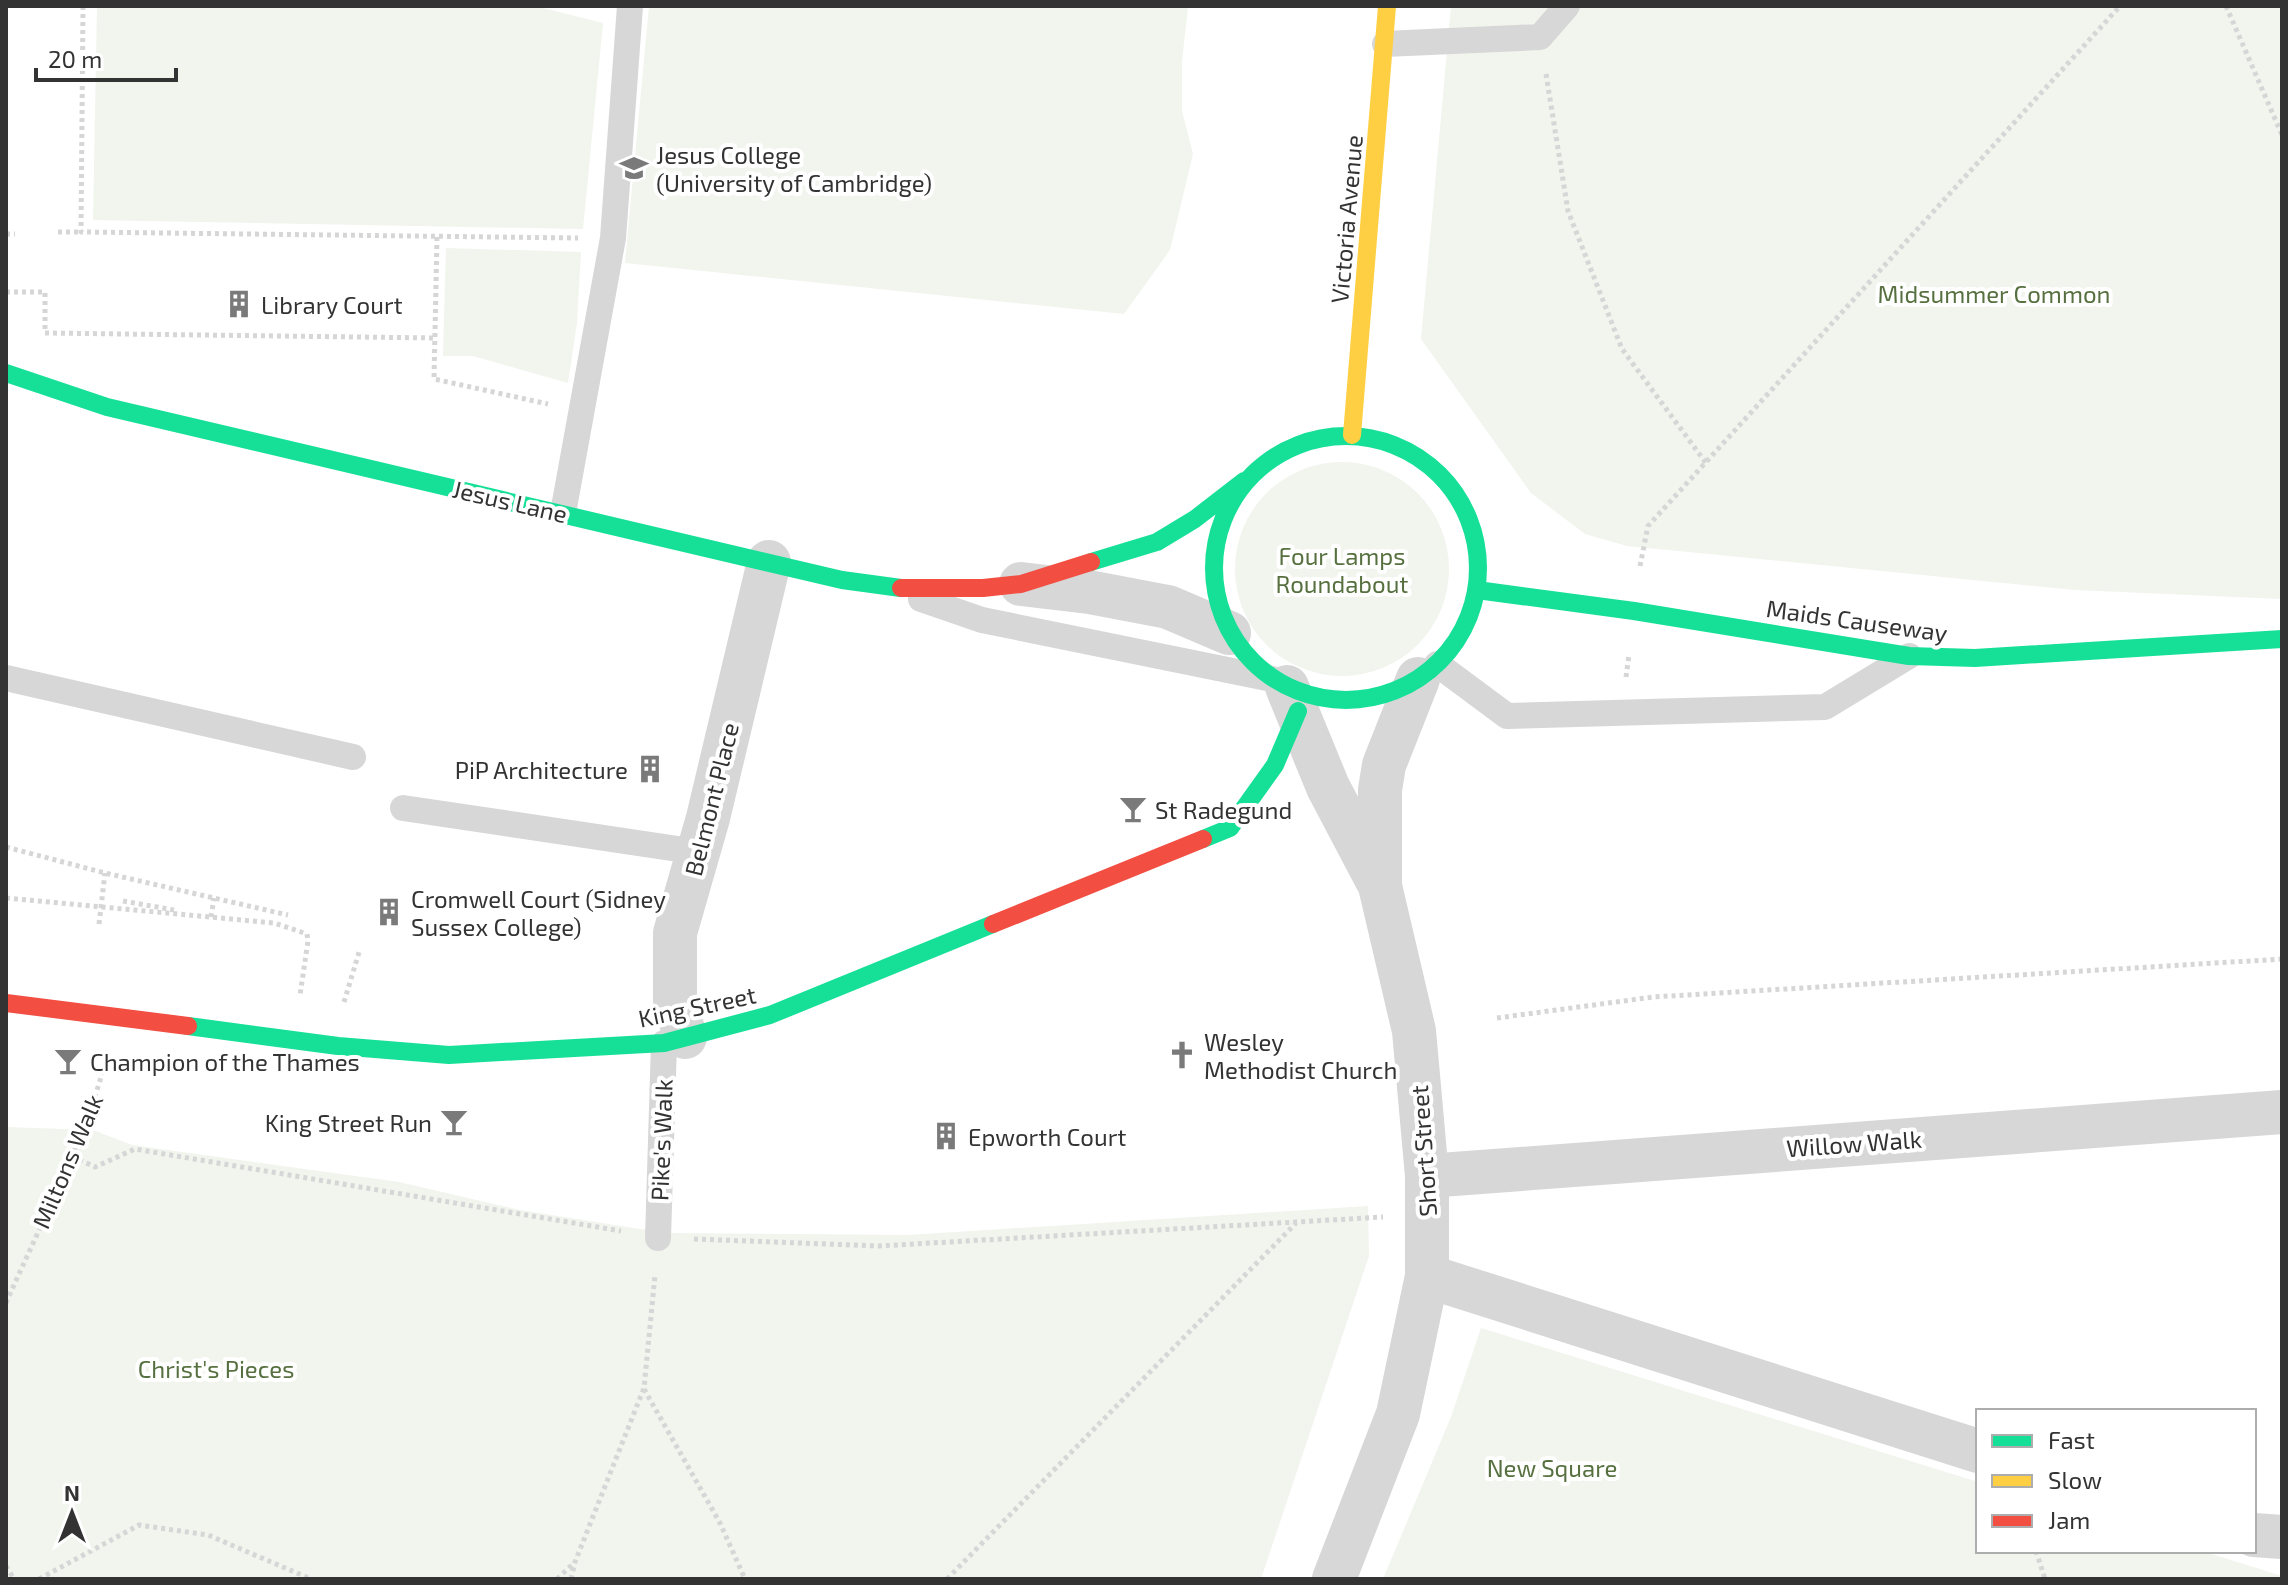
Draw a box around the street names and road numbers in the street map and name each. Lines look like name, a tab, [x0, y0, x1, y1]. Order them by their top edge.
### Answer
street label: Victoria Avenue	[1324, 134, 1368, 304]
street label: Jesus Lane	[450, 474, 570, 528]
street label: Maids Causeway	[1765, 593, 1950, 647]
street label: Belmont Place	[678, 719, 744, 879]
street label: King Street	[636, 979, 758, 1033]
street label: Pike's Walk	[644, 1079, 678, 1201]
street label: Short Street	[1404, 1084, 1442, 1218]
street label: Miltons Walk	[26, 1090, 108, 1232]
street label: Willow Walk	[1785, 1124, 1923, 1162]

